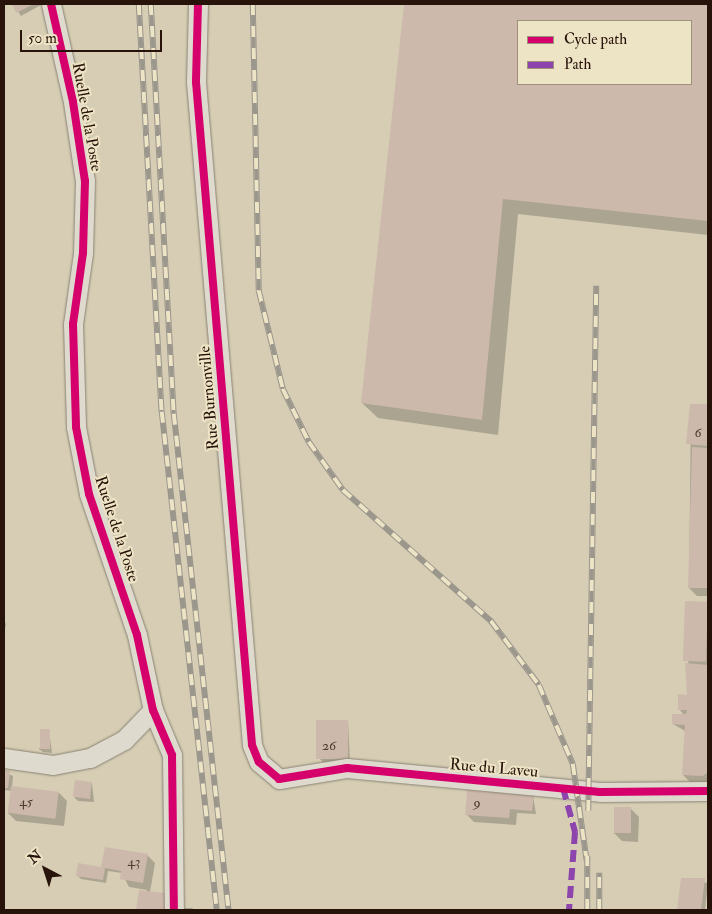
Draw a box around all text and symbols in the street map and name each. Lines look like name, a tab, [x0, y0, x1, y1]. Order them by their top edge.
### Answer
scale bar	[22, 20, 165, 52]
legend	[517, 20, 692, 85]
text: 50 m	[28, 29, 57, 48]
text: Cycle path	[564, 30, 627, 49]
text: Path	[564, 55, 591, 74]
street label: Ruelle de la Poste	[68, 61, 106, 173]
street label: Rue Burnonville	[195, 345, 223, 451]
house number: 6	[694, 425, 702, 441]
street label: Ruelle de la Poste	[91, 474, 143, 584]
house number: 26	[322, 738, 336, 754]
street label: Rue du Laveu	[449, 755, 539, 781]
house number: 45	[19, 794, 33, 810]
house number: 9	[473, 795, 481, 811]
north arrow	[20, 844, 70, 894]
text: N	[25, 847, 45, 868]
house number: 43	[128, 854, 140, 870]

